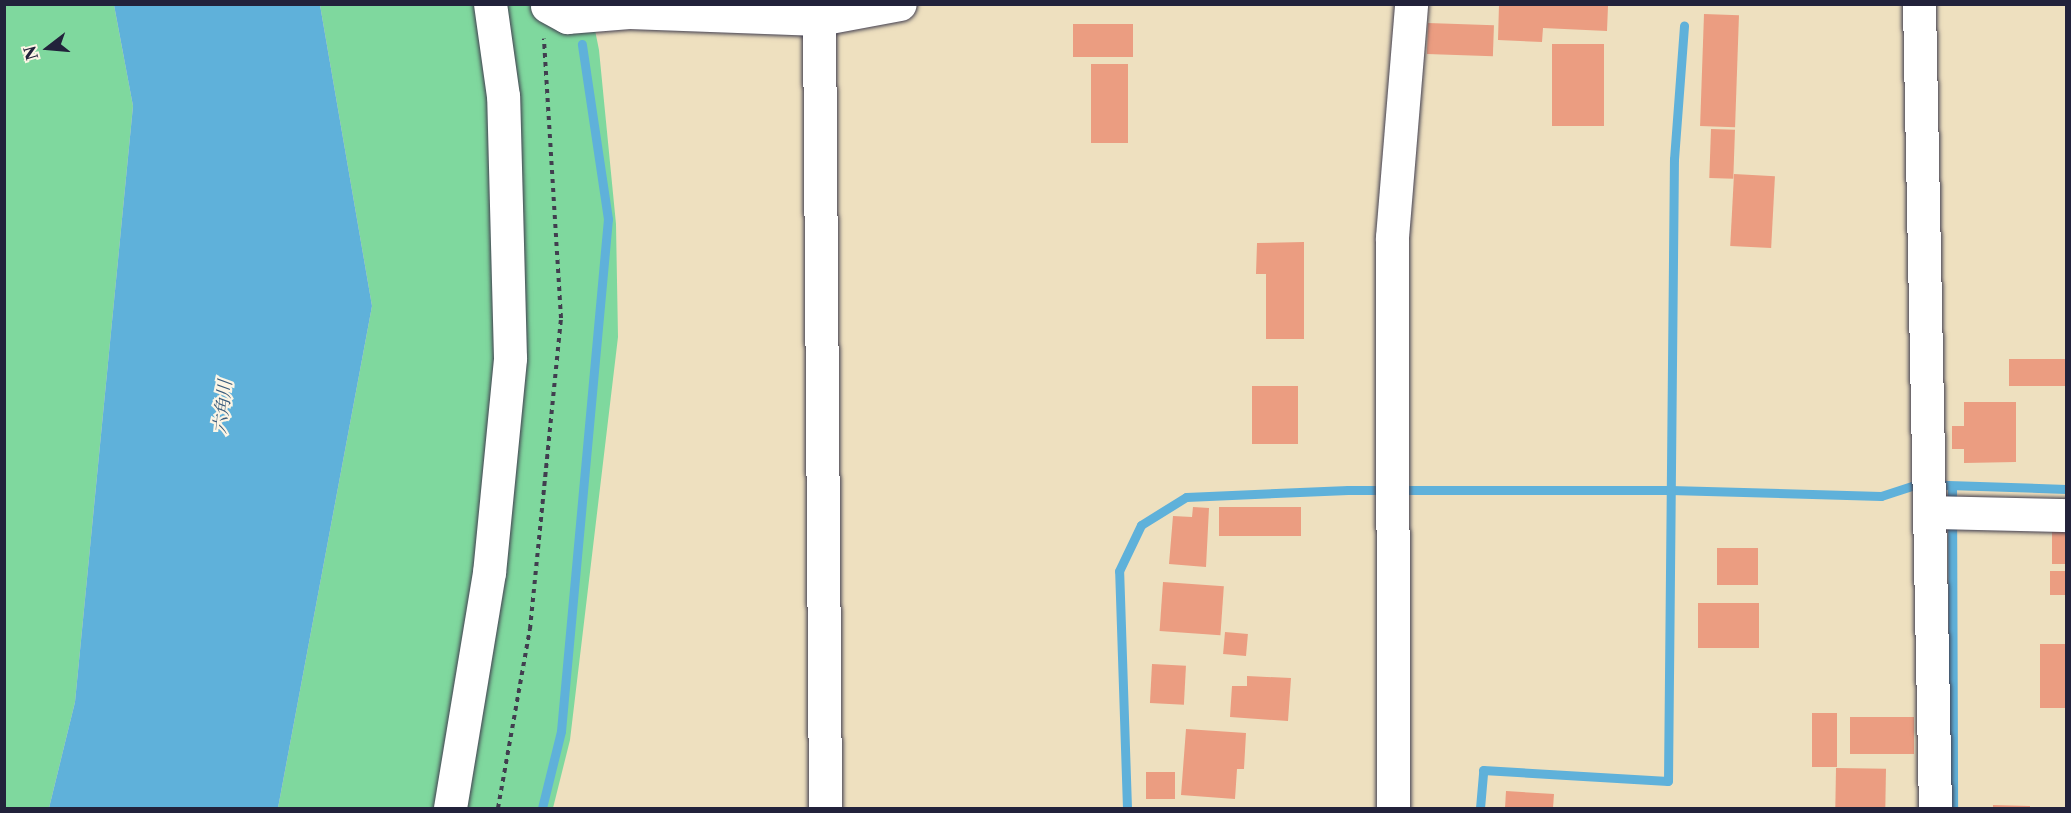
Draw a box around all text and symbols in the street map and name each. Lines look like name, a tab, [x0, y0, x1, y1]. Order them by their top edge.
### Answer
north arrow	[18, 18, 78, 78]
text: N	[19, 44, 42, 62]
water label: 六角川	[209, 379, 237, 435]

